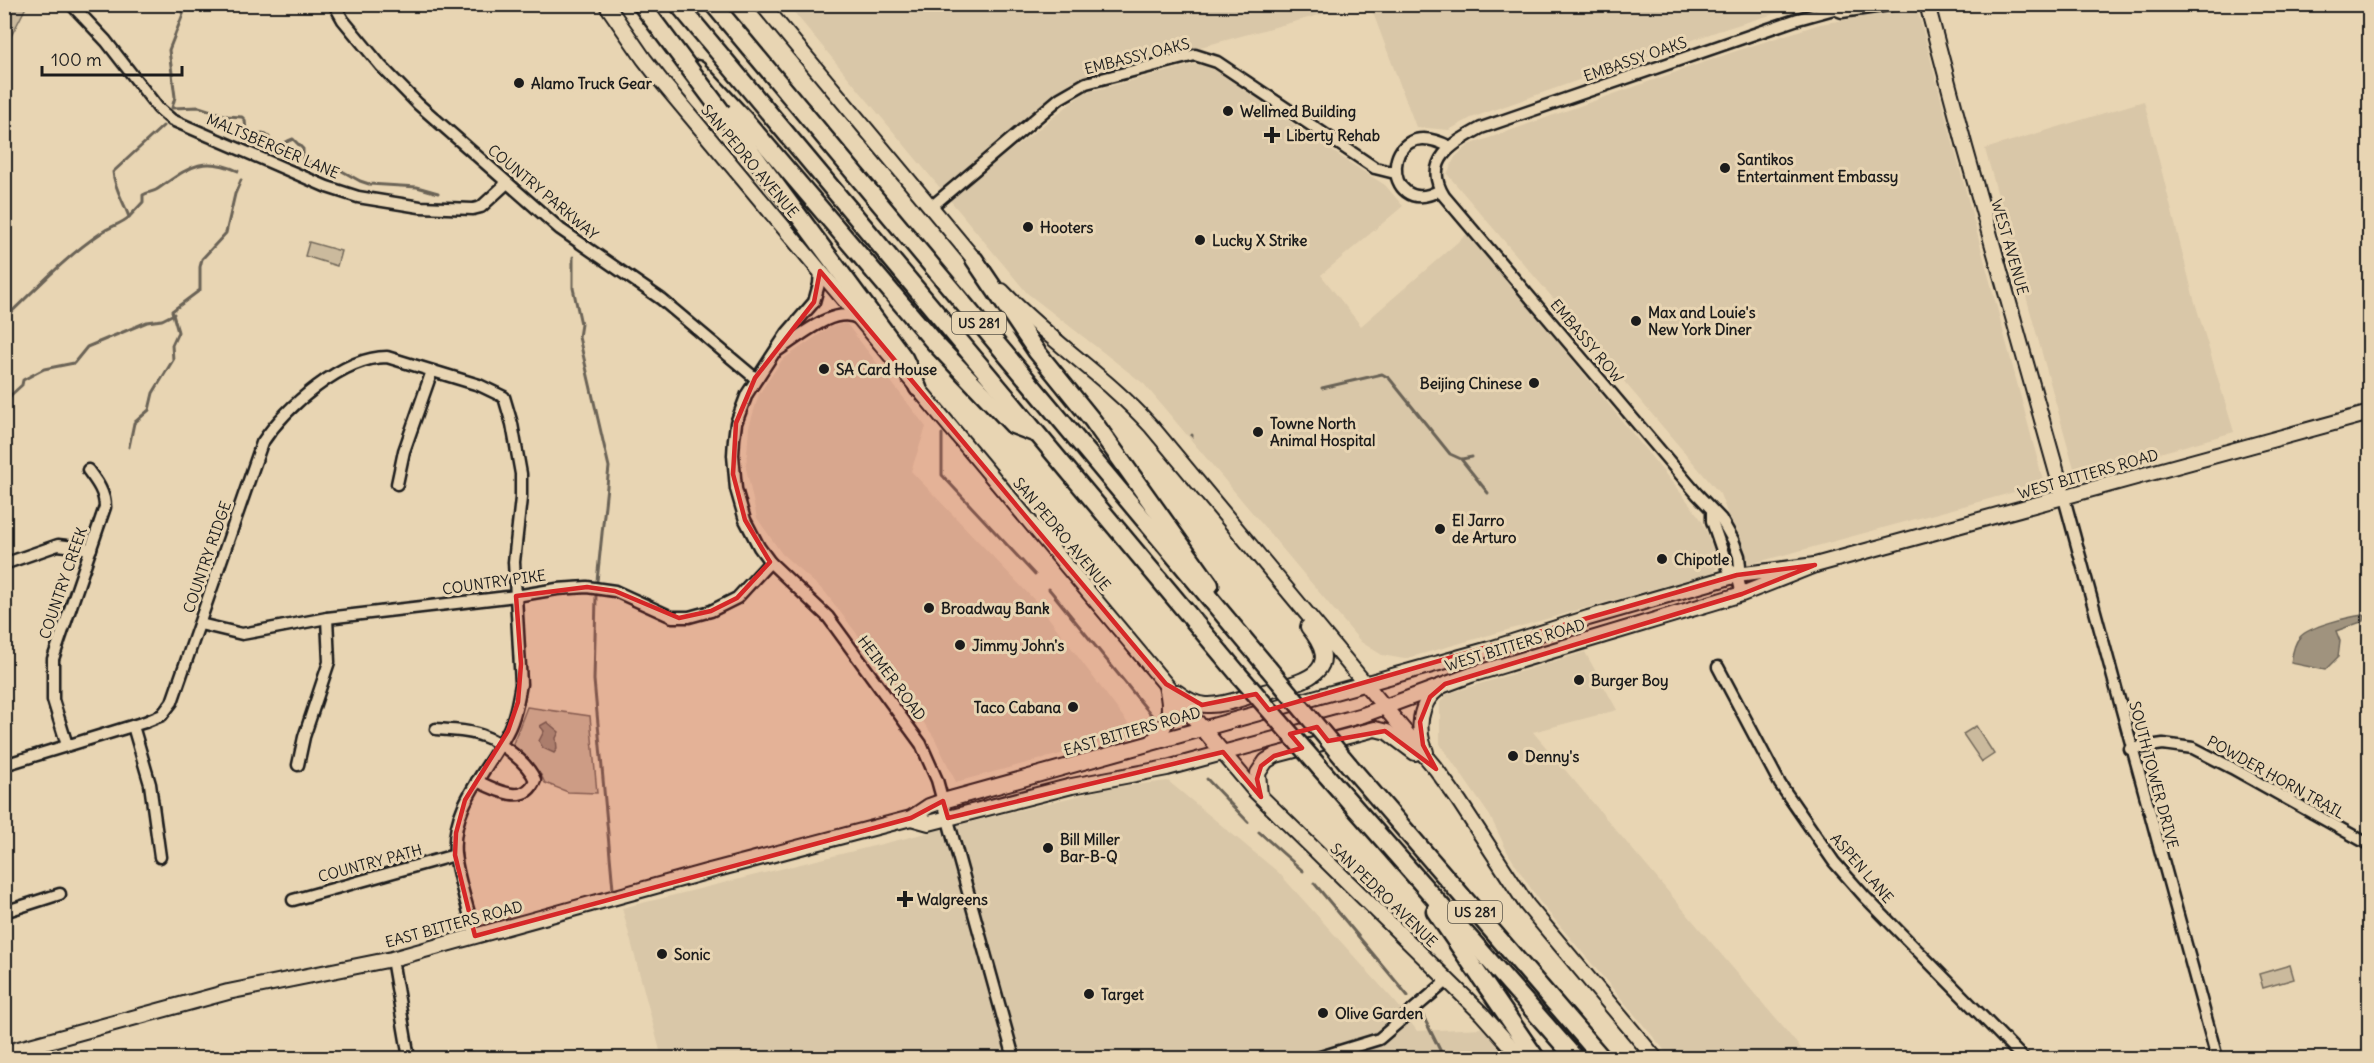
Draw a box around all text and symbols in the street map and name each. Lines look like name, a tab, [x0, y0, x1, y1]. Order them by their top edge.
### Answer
street label: EMBASSY OAKS	[1581, 32, 1689, 86]
street label: EMBASSY OAKS	[1082, 34, 1192, 78]
scale bar	[42, 39, 182, 77]
text: 100 m	[51, 48, 102, 71]
place label: Alamo Truck Gear	[531, 74, 653, 93]
marker: Alamo Truck Gear	[512, 76, 526, 90]
street label: SAN PEDRO AVENUE	[697, 101, 803, 222]
place label: Wellmed Building	[1240, 102, 1356, 122]
marker: Wellmed Building	[1221, 104, 1235, 118]
street label: MALTSBERGER LANE	[204, 109, 342, 183]
marker: Liberty Rehab	[1263, 126, 1281, 144]
place label: Liberty Rehab	[1286, 126, 1380, 146]
street label: COUNTRY PARKWAY	[484, 140, 603, 244]
place label: Santikos Entertainment Embassy	[1737, 150, 1898, 187]
marker: Santikos Entertainment Embassy	[1718, 161, 1732, 175]
street label: WEST AVENUE	[1987, 197, 2033, 297]
place label: Hooters	[1040, 218, 1094, 237]
marker: Hooters	[1021, 220, 1035, 234]
place label: Lucky X Strike	[1212, 231, 1307, 251]
marker: Lucky X Strike	[1193, 233, 1207, 247]
street label: EMBASSY ROW	[1546, 295, 1628, 387]
place label: Max and Louie's New York Diner	[1648, 303, 1756, 339]
road number: US 281	[952, 312, 1006, 334]
marker: Max and Louie's New York Diner	[1629, 314, 1643, 328]
place label: SA Card House	[836, 360, 937, 379]
marker: SA Card House	[817, 362, 831, 376]
place label: Beijing Chinese	[1420, 374, 1522, 394]
marker: Beijing Chinese	[1527, 376, 1541, 390]
place label: Towne North Animal Hospital	[1270, 414, 1375, 451]
marker: Towne North Animal Hospital	[1251, 425, 1265, 439]
street label: WEST BITTERS ROAD	[2015, 445, 2161, 503]
street label: SAN PEDRO AVENUE	[1009, 474, 1115, 595]
street label: COUNTRY RIDGE	[179, 498, 235, 616]
place label: El Jarro de Arturo	[1452, 511, 1517, 547]
marker: El Jarro de Arturo	[1433, 522, 1447, 536]
street label: COUNTRY CREEK	[35, 524, 91, 641]
place label: Chipotle	[1674, 550, 1729, 570]
marker: Chipotle	[1655, 552, 1669, 566]
street label: COUNTRY PIKE	[441, 565, 547, 599]
place label: Broadway Bank	[941, 599, 1050, 619]
marker: Broadway Bank	[922, 601, 936, 615]
street label: WEST BITTERS ROAD	[1443, 615, 1587, 675]
street label: HEIMER ROAD	[854, 632, 930, 724]
place label: Jimmy John's	[972, 636, 1064, 656]
marker: Jimmy John's	[953, 638, 967, 652]
place label: Burger Boy	[1591, 671, 1668, 691]
marker: Burger Boy	[1572, 673, 1586, 687]
place label: Taco Cabana	[974, 698, 1061, 717]
street label: SOUTH TOWER DRIVE	[2125, 699, 2183, 851]
marker: Taco Cabana	[1066, 700, 1080, 714]
street label: EAST BITTERS ROAD	[1061, 702, 1203, 760]
street label: POWDER HORN TRAIL	[2204, 731, 2348, 823]
place label: Denny's	[1525, 747, 1579, 767]
marker: Denny's	[1506, 749, 1520, 763]
street label: ASPEN LANE	[1826, 829, 1898, 907]
place label: Bill Miller Bar-B-Q	[1060, 830, 1121, 866]
street label: SAN PEDRO AVENUE	[1326, 839, 1442, 951]
street label: COUNTRY PATH	[316, 840, 424, 886]
marker: Bill Miller Bar-B-Q	[1041, 841, 1055, 855]
place label: Walgreens	[917, 890, 988, 910]
marker: Walgreens	[898, 892, 912, 906]
street label: EAST BITTERS ROAD	[383, 896, 525, 952]
road number: US 281	[1448, 901, 1502, 923]
place label: Sonic	[674, 945, 711, 964]
marker: Sonic	[655, 947, 669, 961]
place label: Target	[1101, 985, 1145, 1005]
marker: Target	[1082, 987, 1096, 1001]
place label: Olive Garden	[1335, 1004, 1423, 1023]
marker: Olive Garden	[1316, 1006, 1330, 1020]

